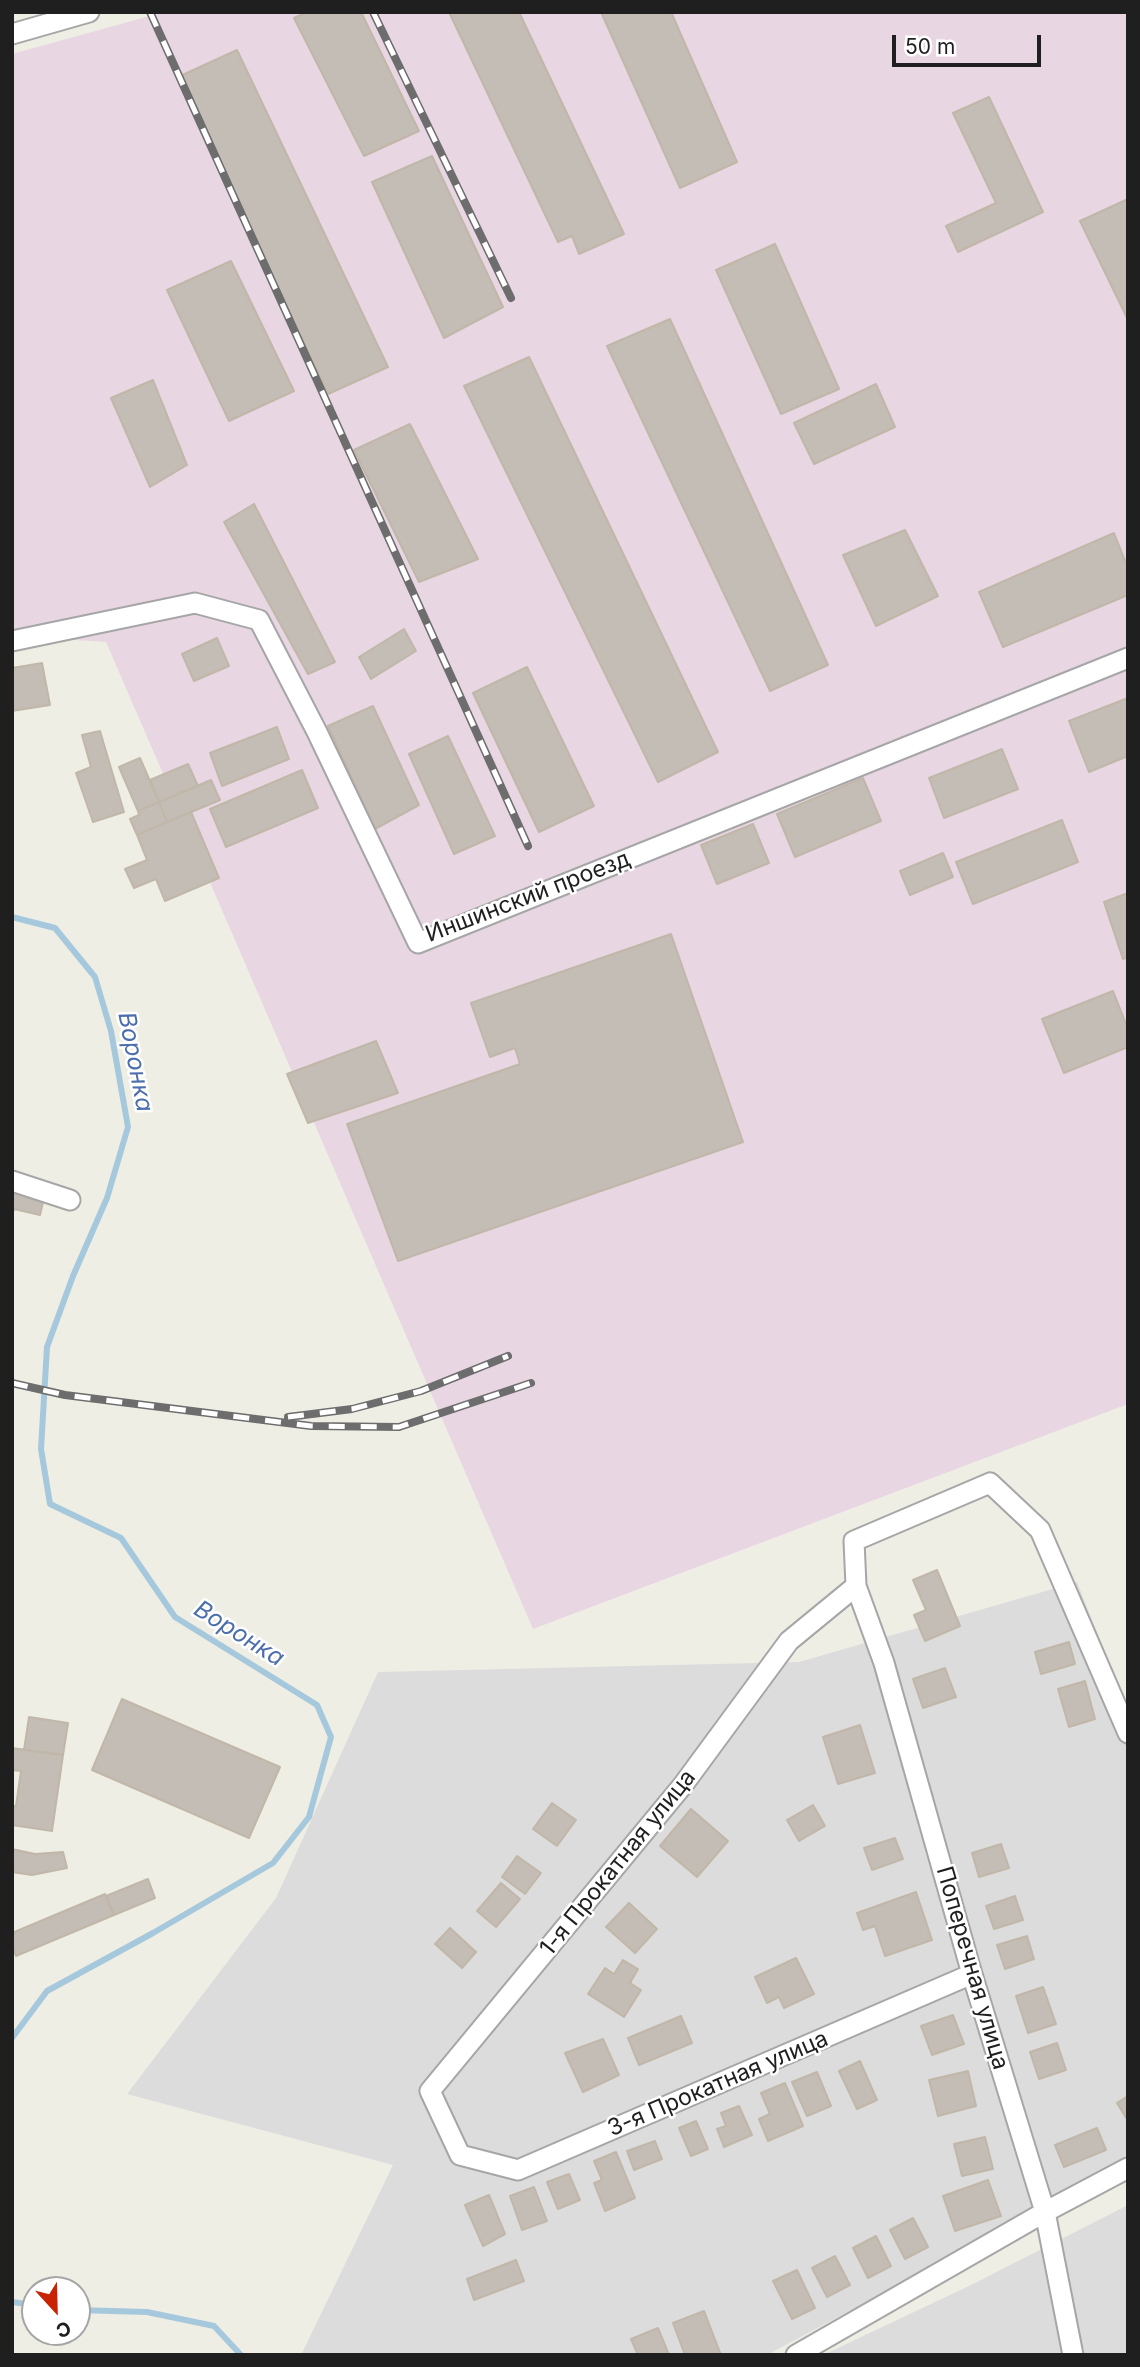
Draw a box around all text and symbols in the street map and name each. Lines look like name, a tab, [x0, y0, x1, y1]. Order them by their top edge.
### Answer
scale bar	[895, 21, 1044, 65]
text: 50 m	[905, 34, 955, 59]
street label: Иншинский проезд	[422, 845, 634, 949]
water label: Воронка	[111, 1010, 159, 1114]
water label: Воронка	[188, 1595, 290, 1673]
street label: 1-я Прокатная улица	[534, 1764, 702, 1962]
street label: Поперечная улица	[930, 1863, 1014, 2073]
street label: 3-я Прокатная улица	[604, 2025, 832, 2143]
north arrow	[21, 2276, 91, 2346]
text: С	[52, 2316, 74, 2342]

